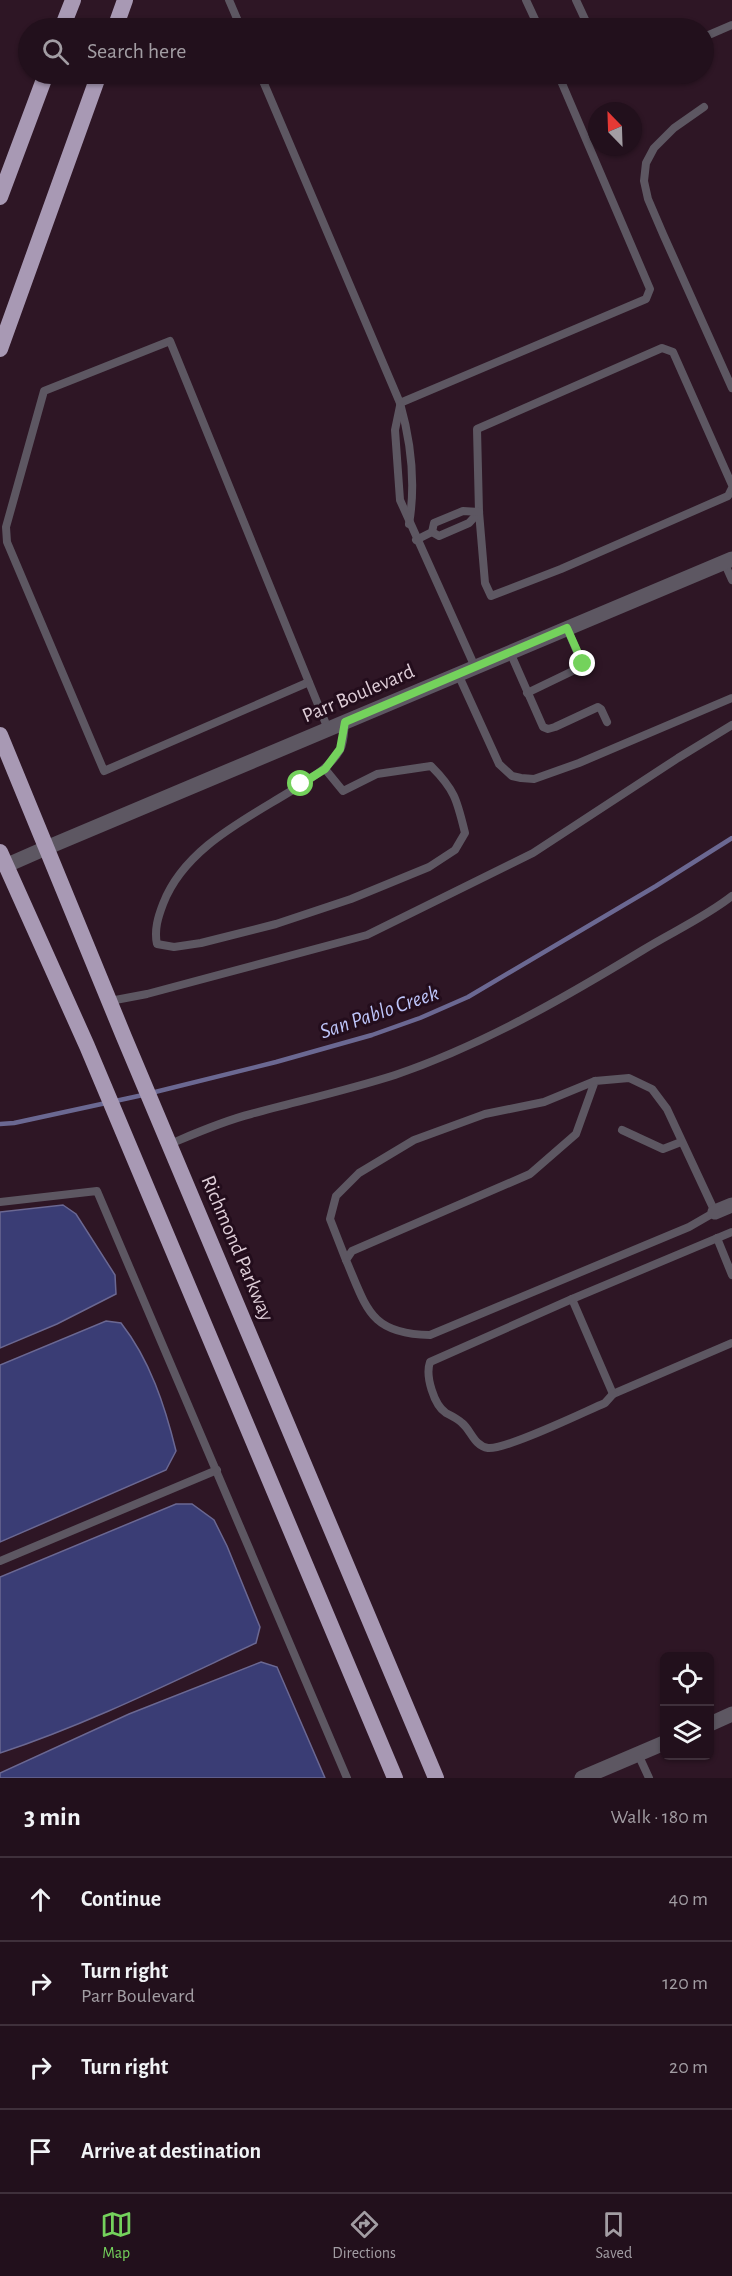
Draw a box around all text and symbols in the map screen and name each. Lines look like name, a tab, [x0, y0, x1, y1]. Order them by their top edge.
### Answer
search box	[18, 18, 714, 84]
icon: search	[39, 35, 72, 68]
text: Search here	[87, 40, 186, 62]
north arrow	[588, 102, 642, 156]
route end	[569, 650, 595, 676]
street label: Parr Boulevard	[299, 660, 417, 726]
route start	[287, 770, 313, 796]
water label: San Pablo Creek	[317, 981, 442, 1043]
street label: Richmond Parkway	[197, 1172, 278, 1324]
map controls	[660, 1652, 714, 1760]
button: locate	[660, 1652, 714, 1706]
button: layers	[660, 1706, 714, 1760]
text: 3 min	[24, 1804, 81, 1830]
text: Walk · 180 m	[611, 1807, 708, 1827]
icon: ahead	[24, 1883, 57, 1916]
text: Continue	[81, 1888, 161, 1910]
text: 40 m	[669, 1889, 708, 1909]
text: Turn right	[81, 1960, 168, 1982]
icon: right	[24, 1967, 57, 2000]
text: 120 m	[662, 1973, 708, 1993]
text: Parr Boulevard	[81, 1986, 195, 2006]
icon: right	[24, 2051, 57, 2084]
text: Turn right	[81, 2056, 168, 2078]
text: 20 m	[669, 2057, 708, 2077]
icon: arrive	[24, 2135, 57, 2168]
text: Arrive at destination	[81, 2140, 261, 2162]
tab: Map	[100, 2208, 133, 2263]
tab: Directions	[332, 2208, 396, 2263]
tab: Saved	[596, 2208, 632, 2263]

